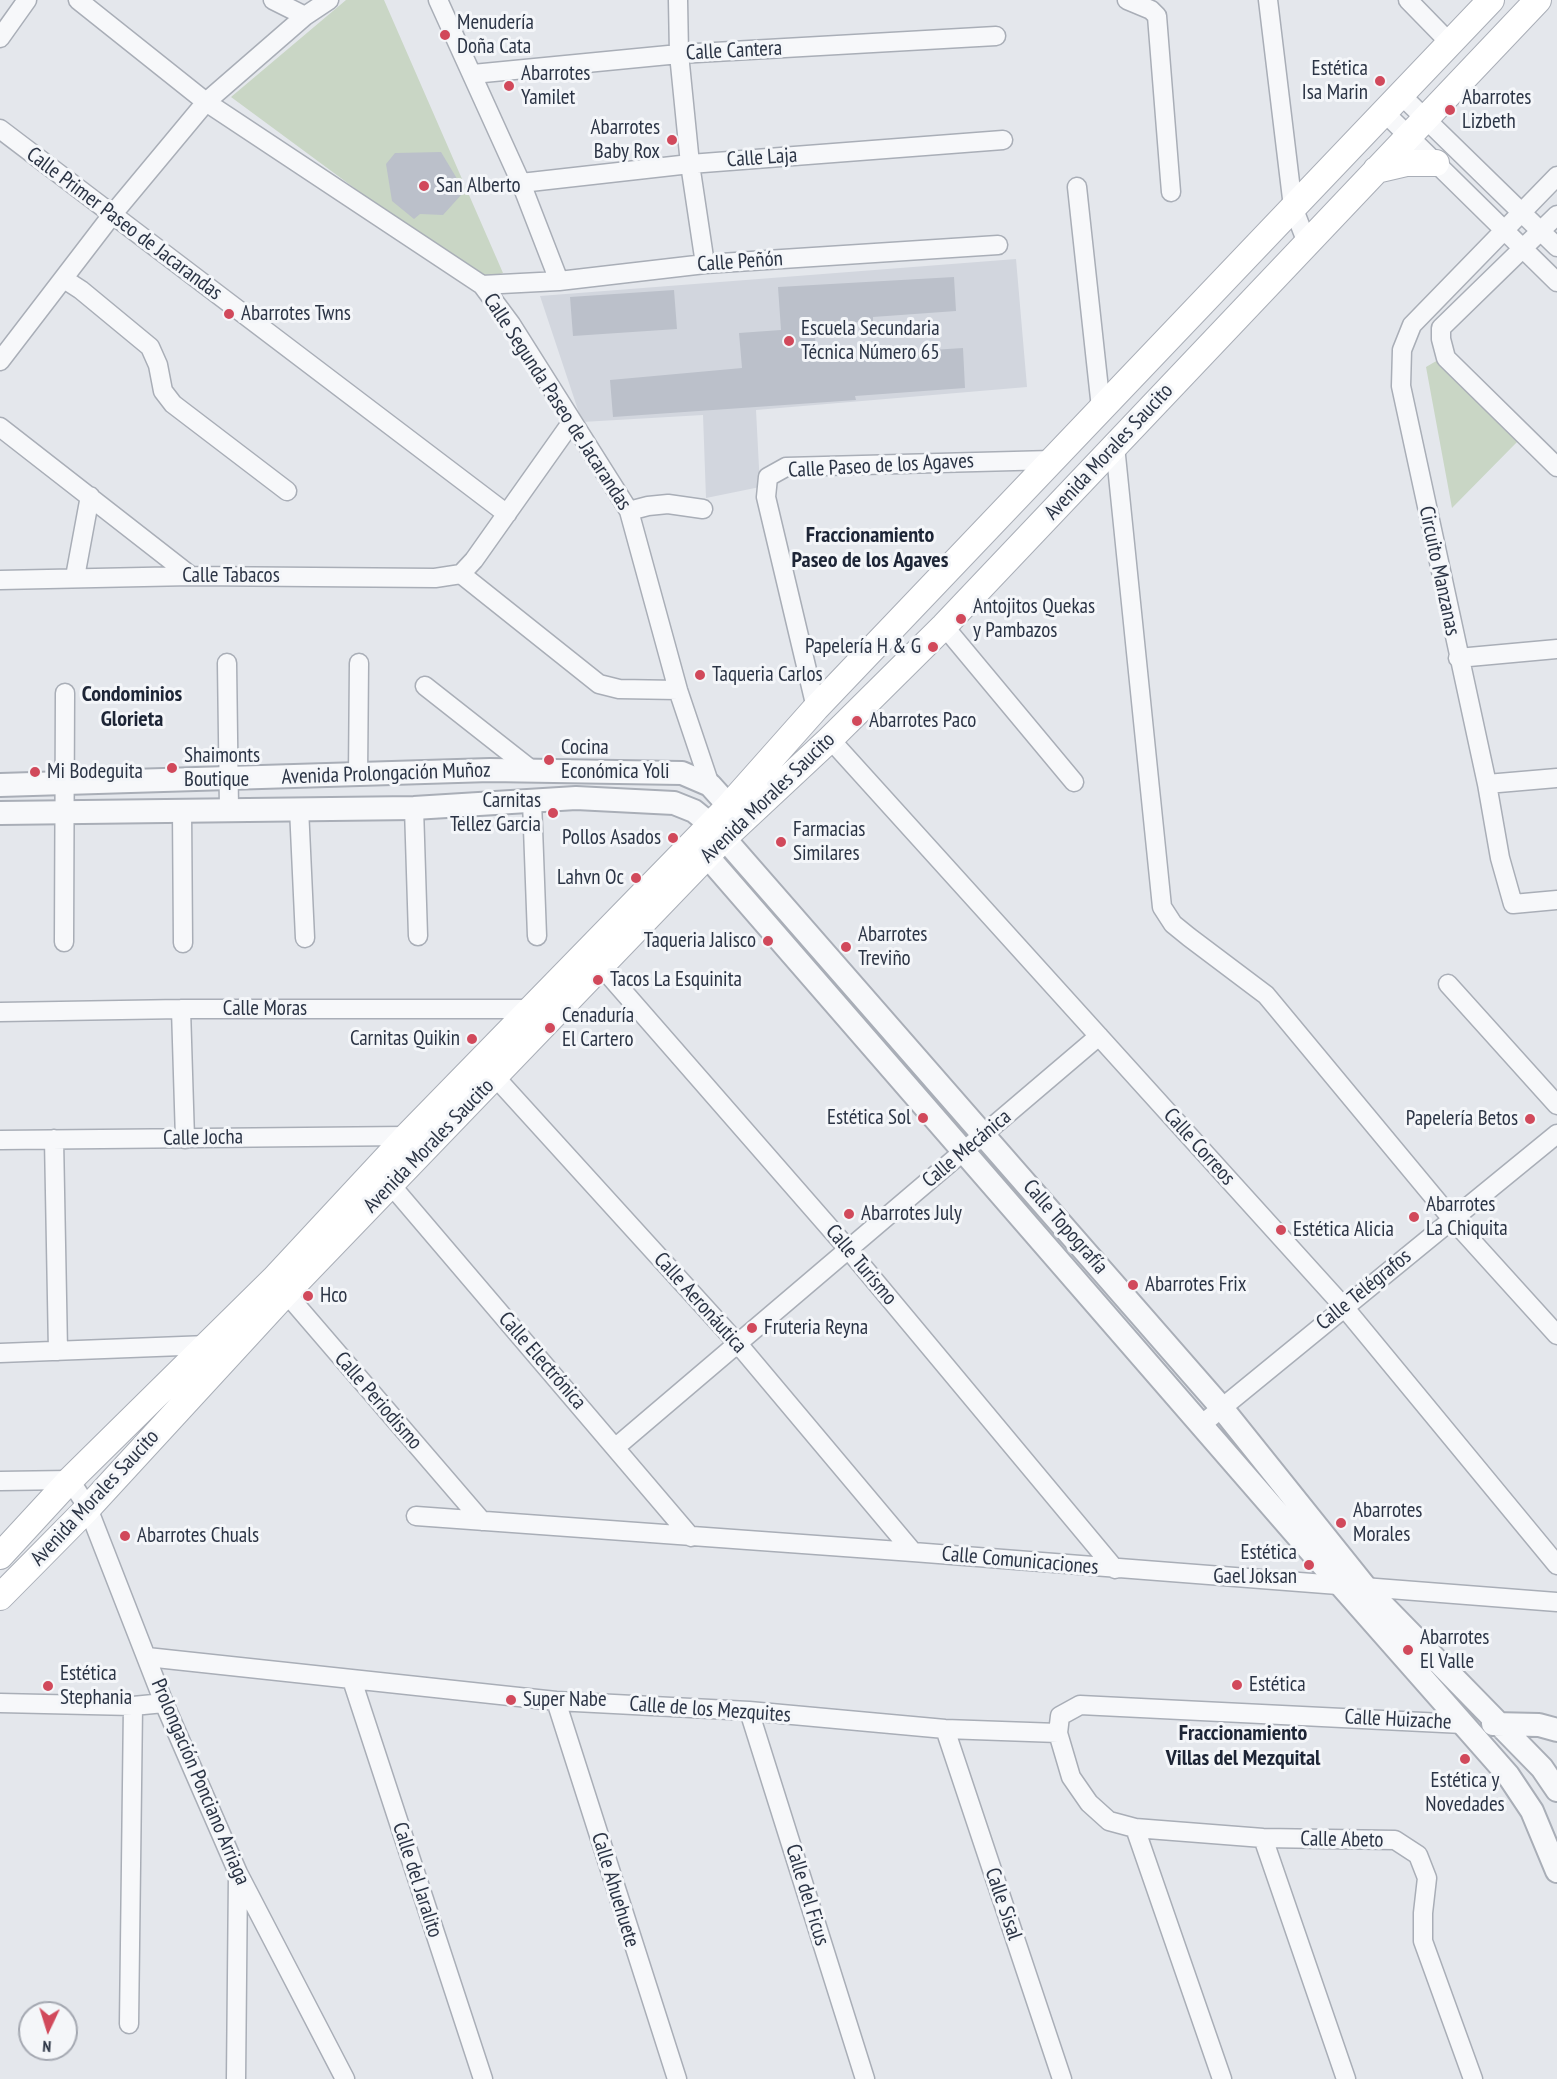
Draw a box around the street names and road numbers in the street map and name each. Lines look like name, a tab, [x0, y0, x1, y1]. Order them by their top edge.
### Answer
street label: Calle Cantera	[685, 36, 783, 66]
street label: Calle Primer Paseo de Jacarandas	[21, 142, 227, 306]
street label: Calle Laja	[726, 143, 798, 173]
street label: Calle Peñón	[696, 246, 784, 278]
street label: Calle Segunda Paseo de Jacarandas	[477, 289, 637, 515]
street label: Avenida Morales Saucito	[1040, 379, 1178, 525]
street label: Calle Paseo de los Agaves	[788, 449, 974, 483]
street label: Circuito Manzanas	[1413, 504, 1465, 638]
street label: Calle Tabacos	[182, 563, 280, 589]
street label: Avenida Morales Saucito	[696, 728, 840, 868]
street label: Avenida Prolongación Muñoz	[281, 758, 491, 790]
street label: Calle Moras	[223, 996, 307, 1022]
street label: Avenida Morales Saucito	[359, 1074, 499, 1218]
street label: Calle Correos	[1158, 1103, 1240, 1191]
street label: Calle Mecánica	[918, 1105, 1016, 1193]
street label: Calle Jocha	[163, 1125, 243, 1151]
street label: Calle Topografía	[1017, 1175, 1113, 1279]
street label: Calle Turismo	[820, 1220, 902, 1310]
street label: Calle Telégrafos	[1312, 1244, 1416, 1336]
street label: Calle Aeronáutica	[648, 1247, 752, 1359]
street label: Calle Electrónica	[493, 1307, 591, 1415]
street label: Calle Periodismo	[329, 1347, 427, 1455]
street label: Avenida Morales Saucito	[26, 1425, 164, 1571]
street label: Calle Comunicaciones	[941, 1542, 1099, 1580]
street label: Prolongación Ponciano Arriaga	[145, 1675, 255, 1889]
street label: Calle de los Mezquites	[628, 1692, 792, 1728]
street label: Calle Huizache	[1344, 1705, 1452, 1735]
street label: Calle del Jaralito	[387, 1819, 447, 1941]
street label: Calle Abeto	[1300, 1827, 1384, 1853]
street label: Calle Ahuehuete	[586, 1829, 644, 1951]
street label: Calle del Ficus	[780, 1841, 834, 1949]
street label: Calle Sisal	[979, 1865, 1027, 1943]

